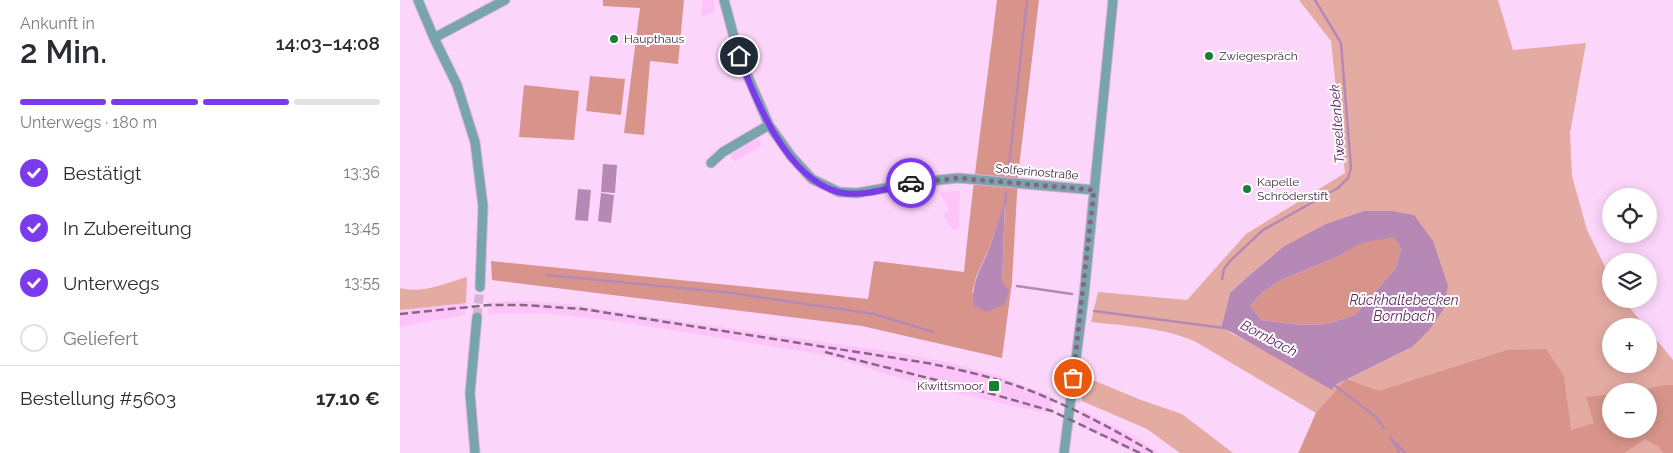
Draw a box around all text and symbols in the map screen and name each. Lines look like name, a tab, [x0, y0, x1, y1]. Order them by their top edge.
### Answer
text: Ankunft in	[20, 14, 95, 33]
text: 14:03–14:08	[276, 32, 380, 54]
place label: Haupthaus	[624, 32, 684, 46]
text: 2 Min.	[20, 33, 107, 70]
marker: Haupthaus	[608, 33, 620, 45]
pin	[718, 35, 760, 77]
icon: home	[725, 42, 753, 70]
place label: Zwiegespräch	[1219, 49, 1298, 63]
marker: Zwiegespräch	[1203, 50, 1215, 62]
water label: Tweeltenbek	[1326, 83, 1348, 164]
text: Unterwegs · 180 m	[20, 113, 157, 132]
courier	[886, 158, 936, 208]
icon: check	[20, 159, 48, 187]
street label: Solferinostraße	[995, 161, 1079, 183]
text: Bestätigt	[63, 162, 141, 184]
text: 13:36	[343, 163, 380, 182]
icon: car	[897, 169, 925, 197]
place label: Kapelle Schröderstift	[1257, 175, 1328, 203]
marker: Kapelle Schröderstift	[1241, 183, 1253, 195]
map controls	[1602, 188, 1657, 438]
button: locate	[1602, 188, 1657, 243]
icon: check	[20, 214, 48, 242]
text: In Zubereitung	[63, 217, 192, 239]
text: 13:45	[344, 218, 380, 237]
button: layers	[1602, 253, 1657, 308]
icon: check	[20, 269, 48, 297]
text: Unterwegs	[63, 272, 159, 294]
text: 13:55	[344, 273, 380, 292]
water label: Rückhaltebecken Bornbach	[1349, 292, 1459, 324]
water label: Bornbach	[1238, 317, 1300, 360]
button: +	[1602, 318, 1657, 373]
text: Geliefert	[63, 327, 138, 349]
pin	[1052, 357, 1094, 399]
icon: bag	[1059, 364, 1087, 392]
place label: Kiwittsmoor	[917, 379, 984, 393]
marker: Kiwittsmoor	[987, 379, 1001, 393]
button: −	[1602, 383, 1657, 438]
text: Bestellung #5603	[20, 387, 176, 409]
text: 17.10 €	[316, 387, 380, 409]

